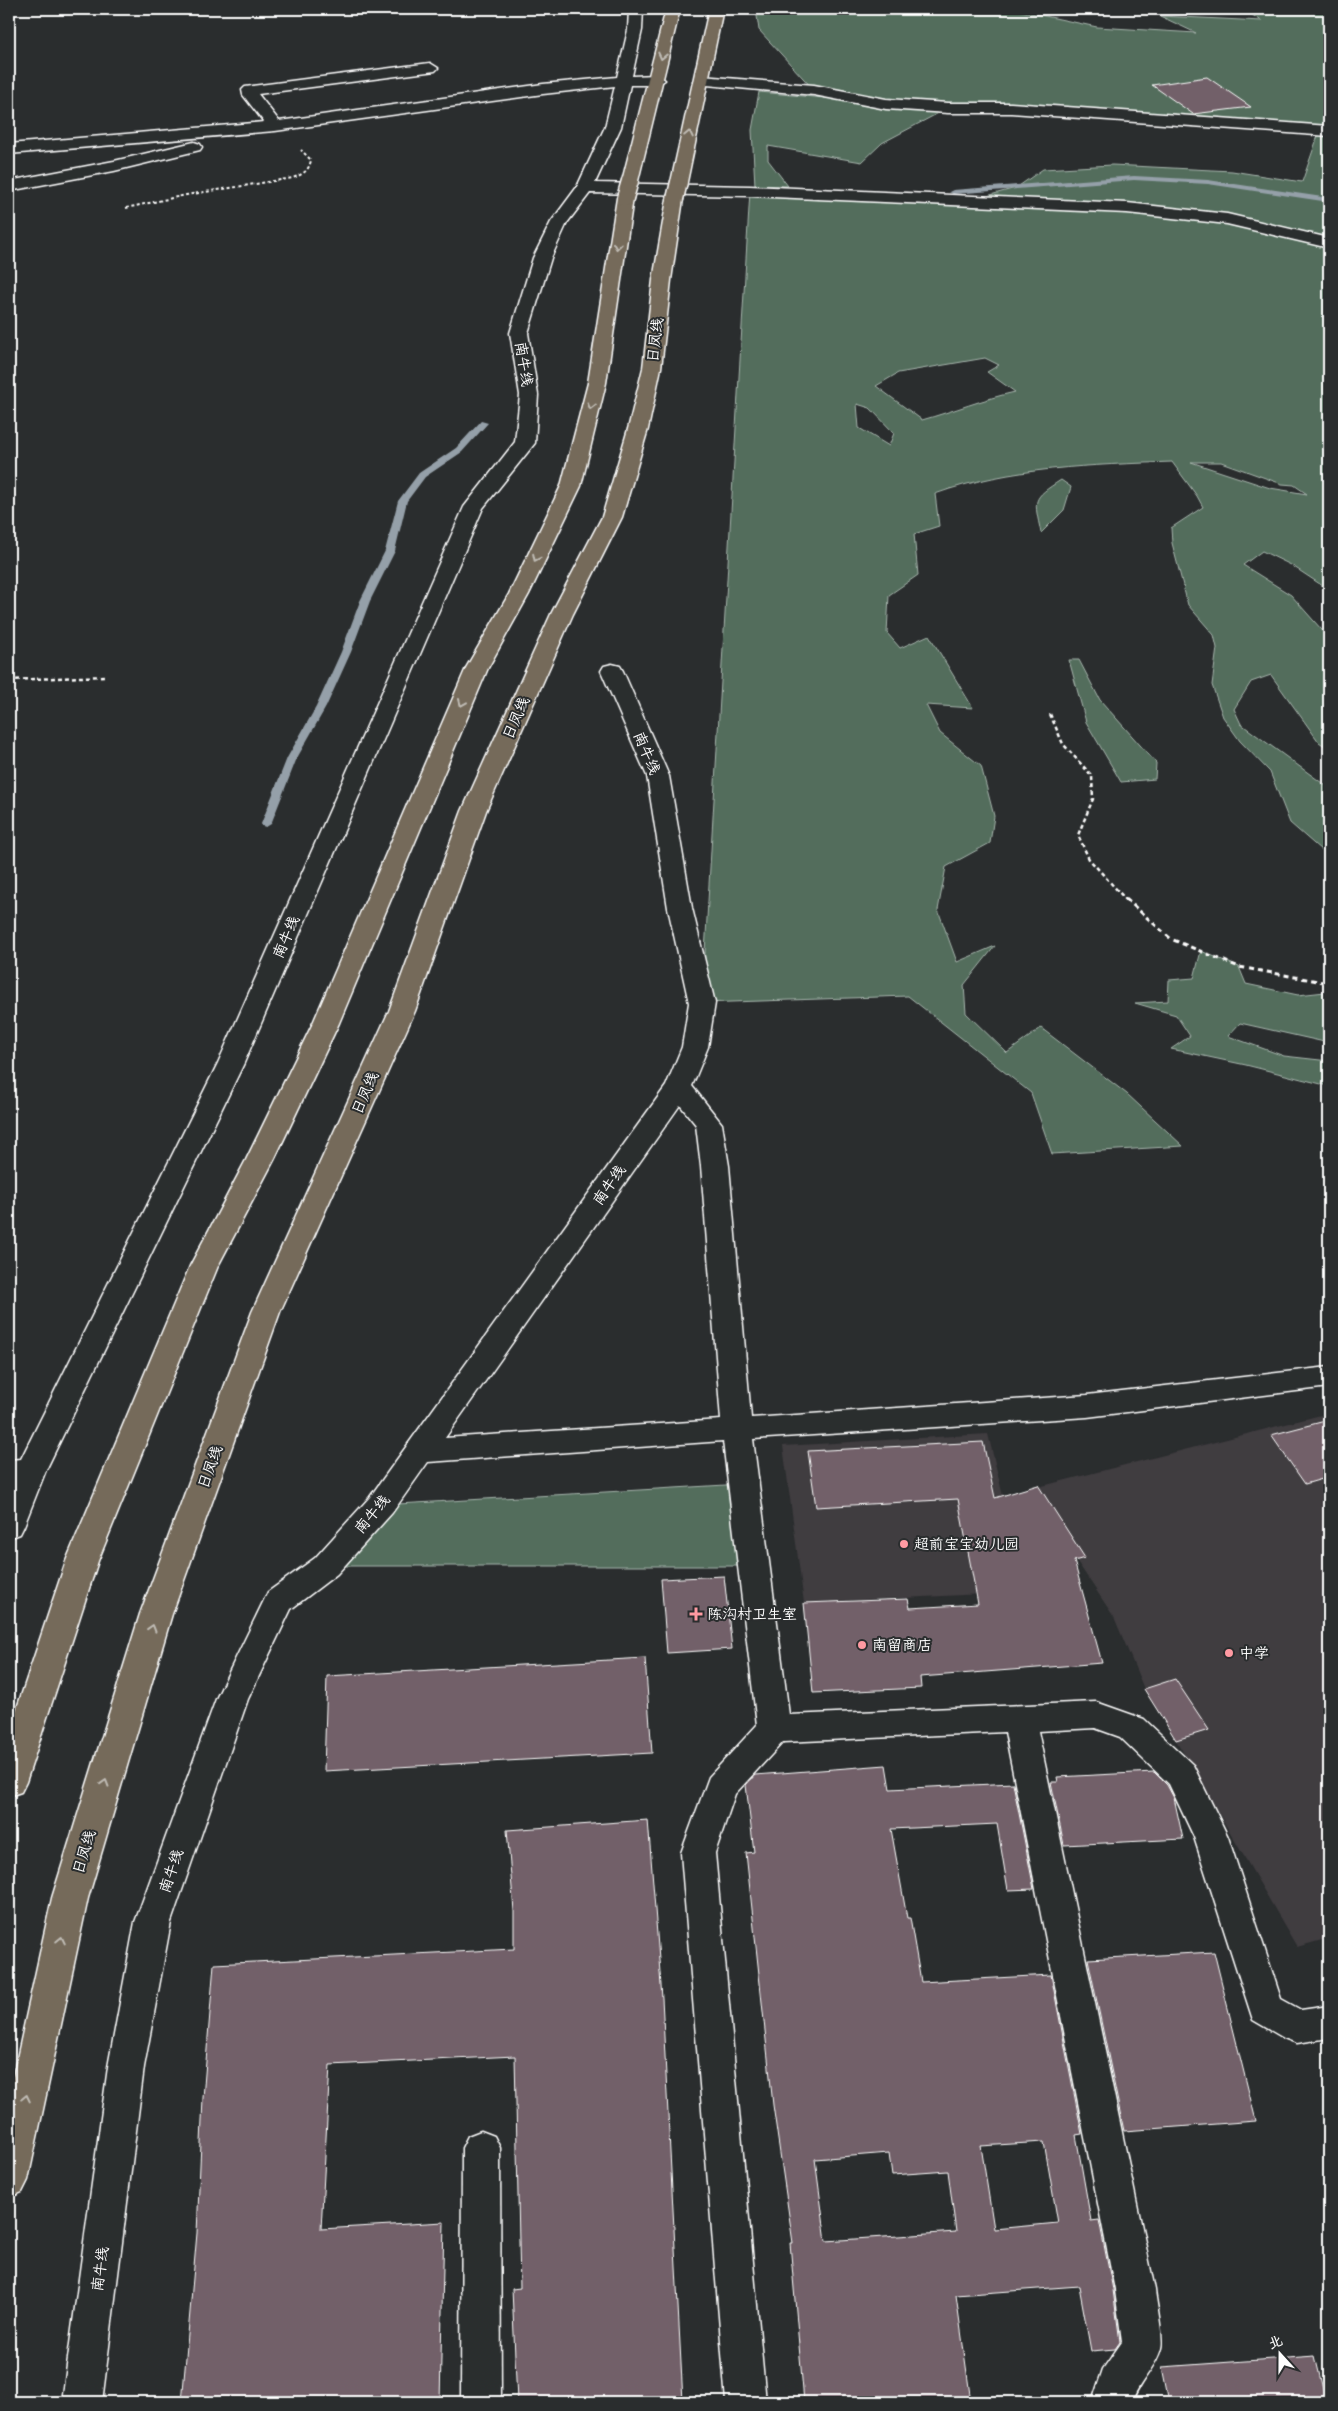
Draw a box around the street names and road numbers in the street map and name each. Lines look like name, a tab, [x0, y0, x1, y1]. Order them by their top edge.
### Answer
street label: 日凤线	[639, 316, 671, 364]
street label: 南牛线	[508, 340, 540, 388]
street label: 日凤线	[495, 692, 537, 744]
street label: 南牛线	[626, 727, 668, 779]
street label: 南牛线	[265, 911, 307, 963]
street label: 日凤线	[344, 1067, 386, 1119]
street label: 南牛线	[585, 1159, 633, 1211]
street label: 日凤线	[190, 1441, 230, 1493]
street label: 南牛线	[348, 1488, 396, 1540]
street label: 日凤线	[65, 1827, 103, 1877]
street label: 南牛线	[151, 1845, 191, 1897]
street label: 南牛线	[84, 2245, 116, 2293]

